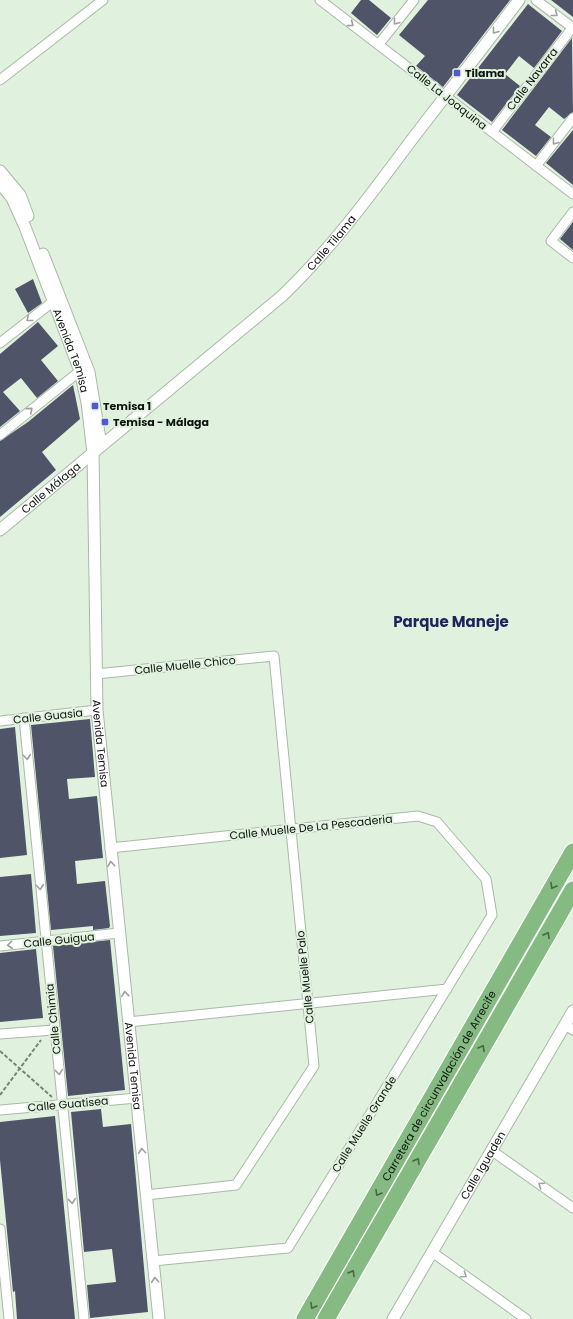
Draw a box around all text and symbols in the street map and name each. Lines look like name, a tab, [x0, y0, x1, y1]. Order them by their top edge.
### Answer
one-way arrow	[550, 9, 557, 16]
one-way arrow	[394, 18, 401, 25]
one-way arrow	[347, 19, 354, 26]
one-way arrow	[493, 26, 500, 33]
street label: Calle Navarra	[502, 44, 562, 114]
street label: Calle La Joaquina	[403, 60, 491, 134]
place label: Tilama	[465, 65, 505, 81]
marker: Tilama	[452, 68, 462, 78]
one-way arrow	[552, 138, 559, 145]
street label: Calle Tilama	[303, 211, 360, 274]
street label: Avenida Temisa	[49, 306, 93, 394]
one-way arrow	[27, 314, 34, 321]
place label: Temisa 1	[103, 398, 151, 414]
marker: Temisa 1	[90, 401, 100, 411]
one-way arrow	[25, 407, 33, 414]
place label: Temisa - Málaga	[113, 414, 209, 430]
marker: Temisa - Málaga	[100, 417, 110, 427]
street label: Calle Málaga	[18, 458, 84, 517]
district label: Parque Maneje	[393, 611, 509, 632]
street label: Calle Muelle Chico	[134, 652, 236, 678]
street label: Avenida Temisa	[89, 700, 113, 788]
street label: Calle Guasia	[12, 704, 84, 728]
one-way arrow	[23, 754, 32, 760]
street label: Calle Muelle De La Pescaderia	[229, 810, 393, 844]
one-way arrow	[107, 861, 116, 868]
one-way arrow	[551, 882, 558, 889]
one-way arrow	[35, 884, 44, 890]
street label: Calle Guigua	[23, 928, 95, 952]
street label: Calle Muelle Palo	[292, 930, 318, 1024]
one-way arrow	[543, 932, 550, 939]
one-way arrow	[7, 940, 13, 949]
street label: Calle Chimia	[41, 983, 65, 1055]
street label: Carretera de circunvalación de Arrecife	[378, 987, 500, 1184]
one-way arrow	[121, 991, 130, 997]
street label: Avenida Temisa	[121, 1021, 146, 1110]
one-way arrow	[478, 1045, 485, 1052]
one-way arrow	[54, 1069, 63, 1075]
street label: Calle Muelle Grande	[328, 1073, 400, 1175]
street label: Calle Guatisea	[27, 1093, 109, 1115]
street label: Calle Iguaden	[456, 1128, 509, 1203]
one-way arrow	[138, 1148, 147, 1154]
one-way arrow	[413, 1157, 420, 1165]
one-way arrow	[538, 1182, 545, 1190]
one-way arrow	[375, 1189, 382, 1196]
one-way arrow	[67, 1198, 76, 1204]
one-way arrow	[348, 1270, 355, 1277]
one-way arrow	[460, 1270, 467, 1278]
one-way arrow	[151, 1277, 160, 1283]
one-way arrow	[310, 1302, 317, 1309]

